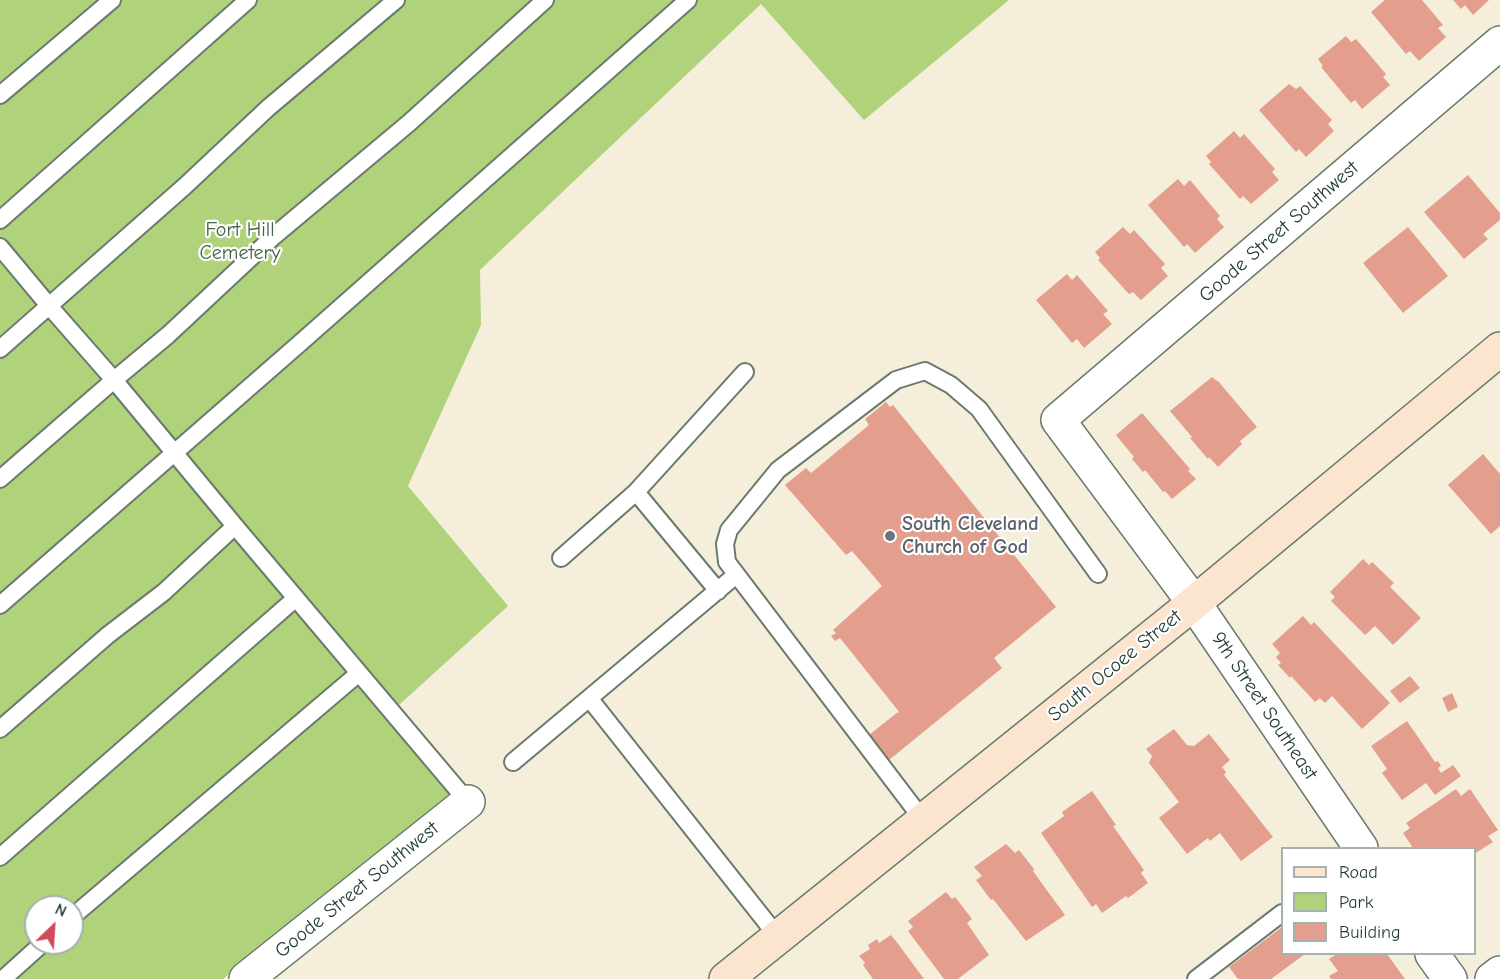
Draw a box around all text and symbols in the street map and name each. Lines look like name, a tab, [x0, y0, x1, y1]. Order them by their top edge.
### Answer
street label: Goode Street Southwest	[1194, 156, 1364, 308]
park label: Fort Hill Cemetery	[200, 218, 280, 265]
place label: South Cleveland Church of God	[902, 512, 1039, 559]
marker: South Cleveland Church of God	[883, 529, 897, 543]
street label: South Ocoee Street	[1043, 605, 1187, 727]
street label: 9th Street Southeast	[1206, 628, 1322, 784]
street label: Goode Street Southwest	[270, 817, 444, 963]
legend	[1281, 847, 1476, 955]
text: Road	[1339, 862, 1378, 883]
text: Park	[1339, 892, 1373, 913]
north arrow	[24, 895, 84, 955]
text: N	[52, 900, 69, 921]
text: Building	[1339, 922, 1401, 943]

